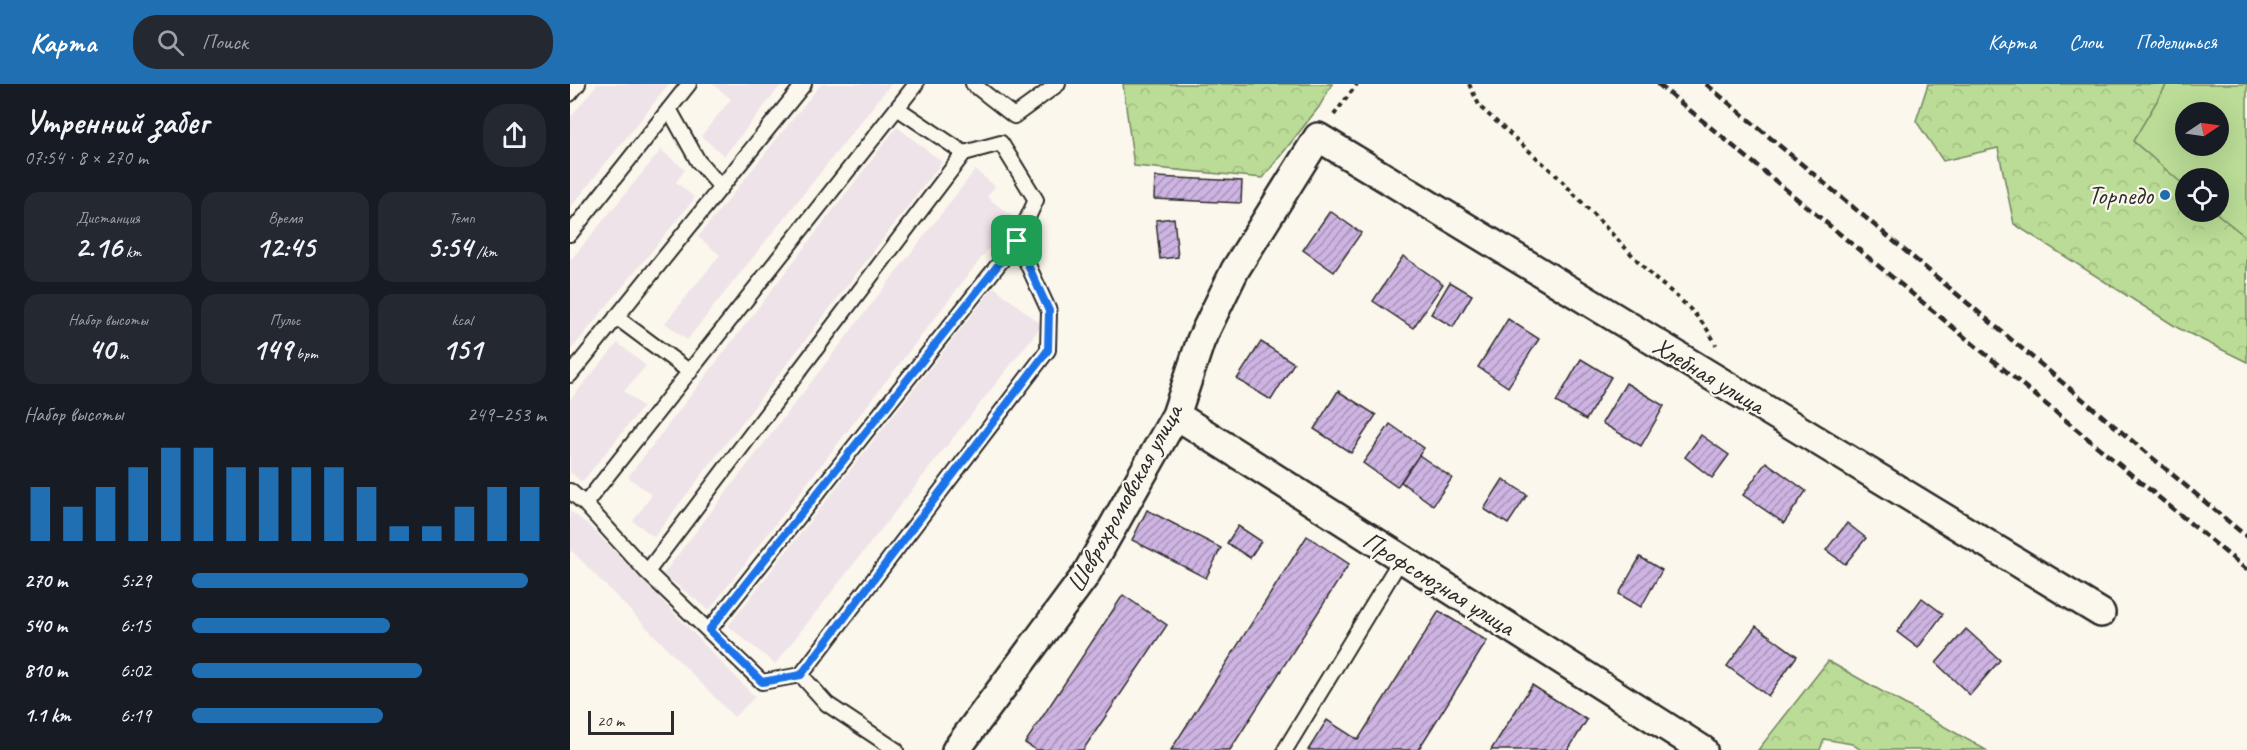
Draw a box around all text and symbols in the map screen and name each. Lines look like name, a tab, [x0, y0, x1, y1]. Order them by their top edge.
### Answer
search box	[133, 15, 553, 69]
text: Карта	[30, 25, 97, 60]
icon: search	[154, 26, 187, 59]
text: Поиск	[202, 28, 248, 56]
text: Карта	[1988, 29, 2036, 55]
text: Слои	[2069, 29, 2103, 55]
text: Поделиться	[2136, 29, 2217, 55]
text: Утренний забег	[24, 101, 208, 143]
north arrow	[2175, 102, 2229, 156]
map controls	[2175, 102, 2229, 222]
button: share	[483, 104, 546, 167]
text: 07:54 · 8 × 270 m	[24, 145, 148, 170]
button: locate	[2175, 168, 2229, 222]
place label: Торпедо	[2088, 179, 2155, 212]
marker: Торпедо	[2158, 188, 2172, 202]
text: Дистанция	[76, 208, 140, 228]
text: Время	[268, 208, 302, 228]
text: Темп	[449, 208, 475, 228]
pin	[991, 215, 1042, 266]
icon: arrive	[1000, 224, 1033, 257]
text: 2.16	[75, 228, 122, 266]
text: 12:45	[255, 228, 315, 266]
text: 5:54	[427, 228, 472, 266]
text: km	[122, 242, 141, 262]
text: /km	[472, 242, 497, 262]
text: Набор высоты	[68, 310, 148, 330]
text: Пульс	[270, 310, 300, 330]
text: kcal	[451, 310, 473, 330]
street label: Хлебная улица	[1647, 329, 1773, 423]
text: 40	[88, 330, 115, 368]
text: 149	[252, 330, 292, 368]
text: 151	[442, 330, 482, 368]
text: m	[115, 344, 128, 364]
text: bpm	[292, 344, 318, 364]
street label: Шеврохромовская улица	[1059, 396, 1191, 598]
text: Набор высоты	[24, 402, 123, 427]
text: 249–253 m	[467, 402, 546, 427]
street label: Профсоюзная улица	[1356, 524, 1522, 645]
text: 270 m	[24, 568, 67, 593]
text: 5:29	[120, 568, 151, 593]
text: 540 m	[24, 613, 67, 638]
text: 6:15	[120, 613, 151, 638]
text: 810 m	[24, 658, 67, 683]
text: 6:02	[120, 658, 151, 683]
text: 1.1 km	[24, 703, 71, 728]
text: 6:19	[120, 703, 151, 728]
scale bar	[588, 708, 674, 736]
text: 20 m	[597, 711, 624, 731]

